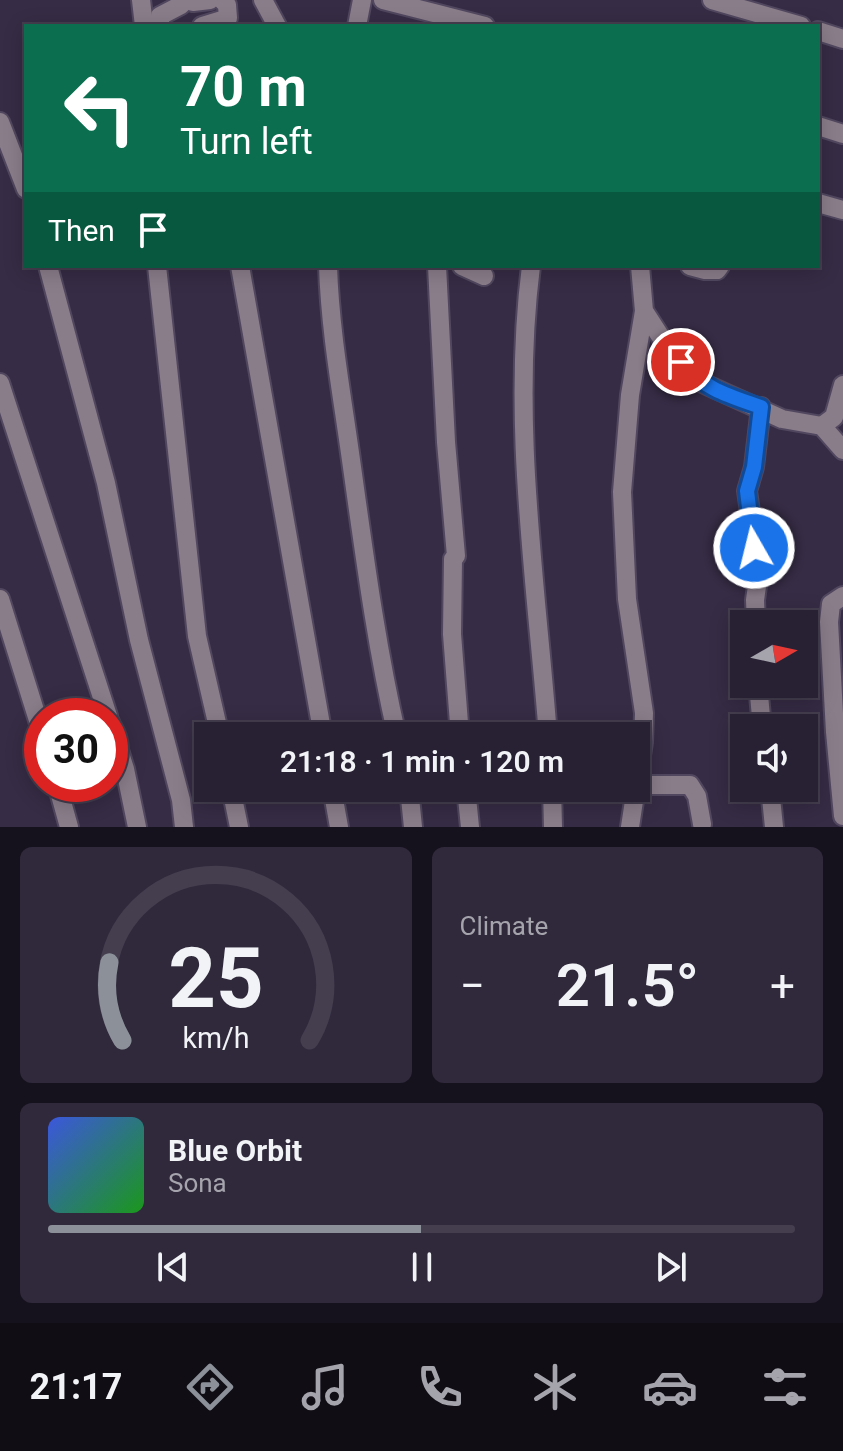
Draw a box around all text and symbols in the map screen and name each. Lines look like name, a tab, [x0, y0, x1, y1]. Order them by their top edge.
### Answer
text: 70 m	[180, 54, 307, 120]
icon: left	[48, 56, 152, 160]
text: Turn left	[180, 121, 313, 163]
icon: arrive	[131, 208, 175, 252]
text: Then	[48, 213, 115, 248]
pin	[647, 328, 715, 396]
icon: arrive	[659, 340, 703, 384]
position arrow	[712, 506, 796, 590]
north arrow	[730, 610, 818, 698]
map controls	[730, 610, 818, 802]
speed limit sign: 30	[24, 698, 128, 802]
button: sound	[730, 714, 818, 802]
text: 21:18 · 1 min · 120 m	[280, 744, 564, 779]
text: Climate	[460, 911, 548, 941]
text: 25	[168, 930, 263, 1027]
text: 21.5°	[556, 950, 699, 1021]
text: −	[460, 960, 485, 1012]
text: +	[770, 960, 795, 1012]
text: km/h	[182, 1021, 249, 1055]
text: Blue Orbit	[168, 1133, 302, 1168]
text: Sona	[168, 1168, 227, 1198]
icon: previous	[151, 1245, 195, 1289]
icon: pause	[400, 1245, 444, 1289]
icon: next	[649, 1245, 693, 1289]
icon: directions	[182, 1359, 238, 1415]
icon: music	[297, 1359, 353, 1415]
icon: phone	[412, 1359, 468, 1415]
icon: climate	[527, 1359, 583, 1415]
icon: car	[642, 1359, 698, 1415]
icon: filters	[757, 1359, 813, 1415]
text: 21:17	[30, 1366, 122, 1408]

